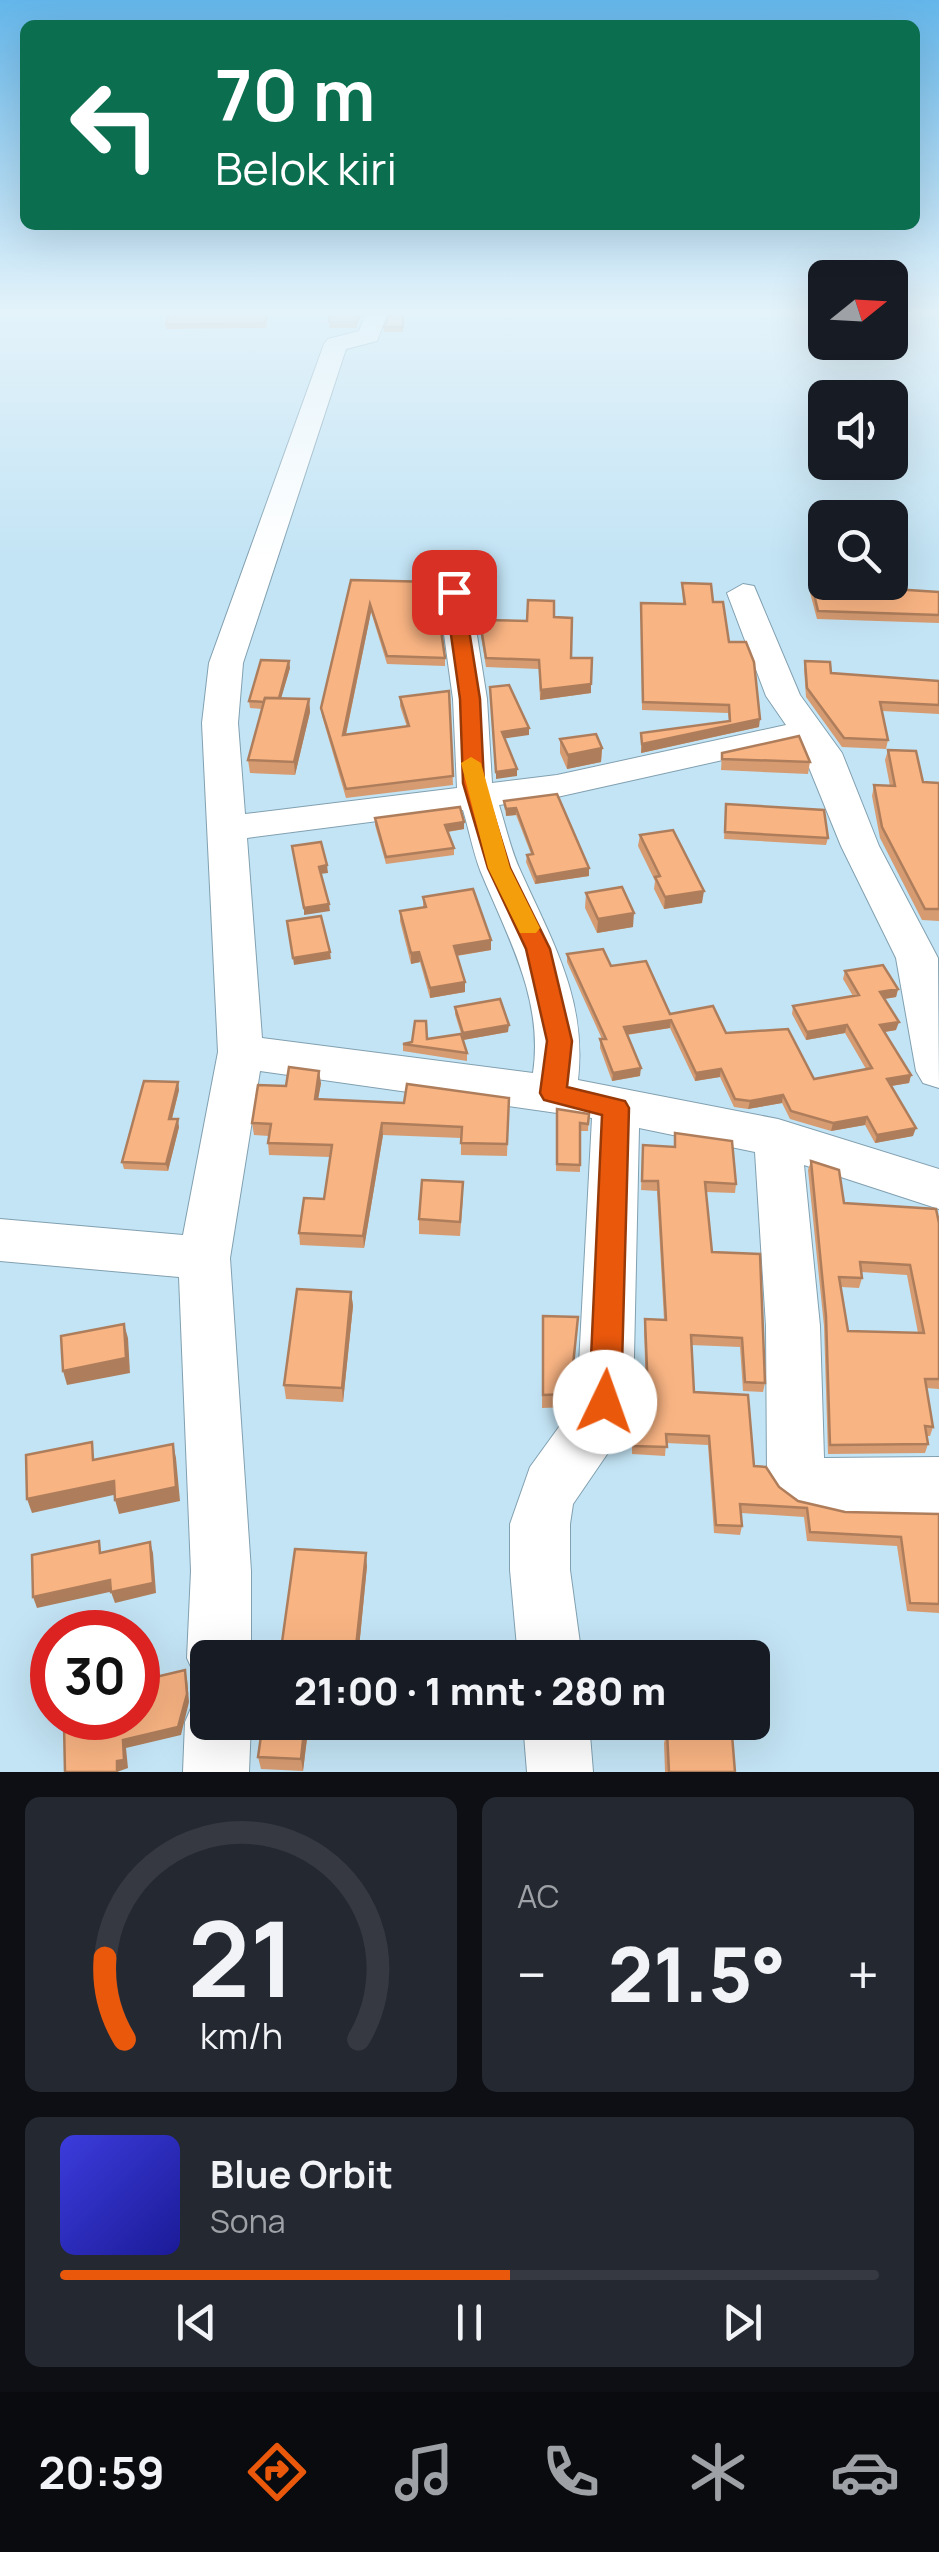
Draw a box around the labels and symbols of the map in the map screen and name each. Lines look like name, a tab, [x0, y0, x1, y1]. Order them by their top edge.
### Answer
north arrow	[808, 260, 908, 360]
pin	[412, 550, 497, 635]
position arrow	[553, 1350, 657, 1454]
speed limit sign: 30	[30, 1610, 160, 1740]

